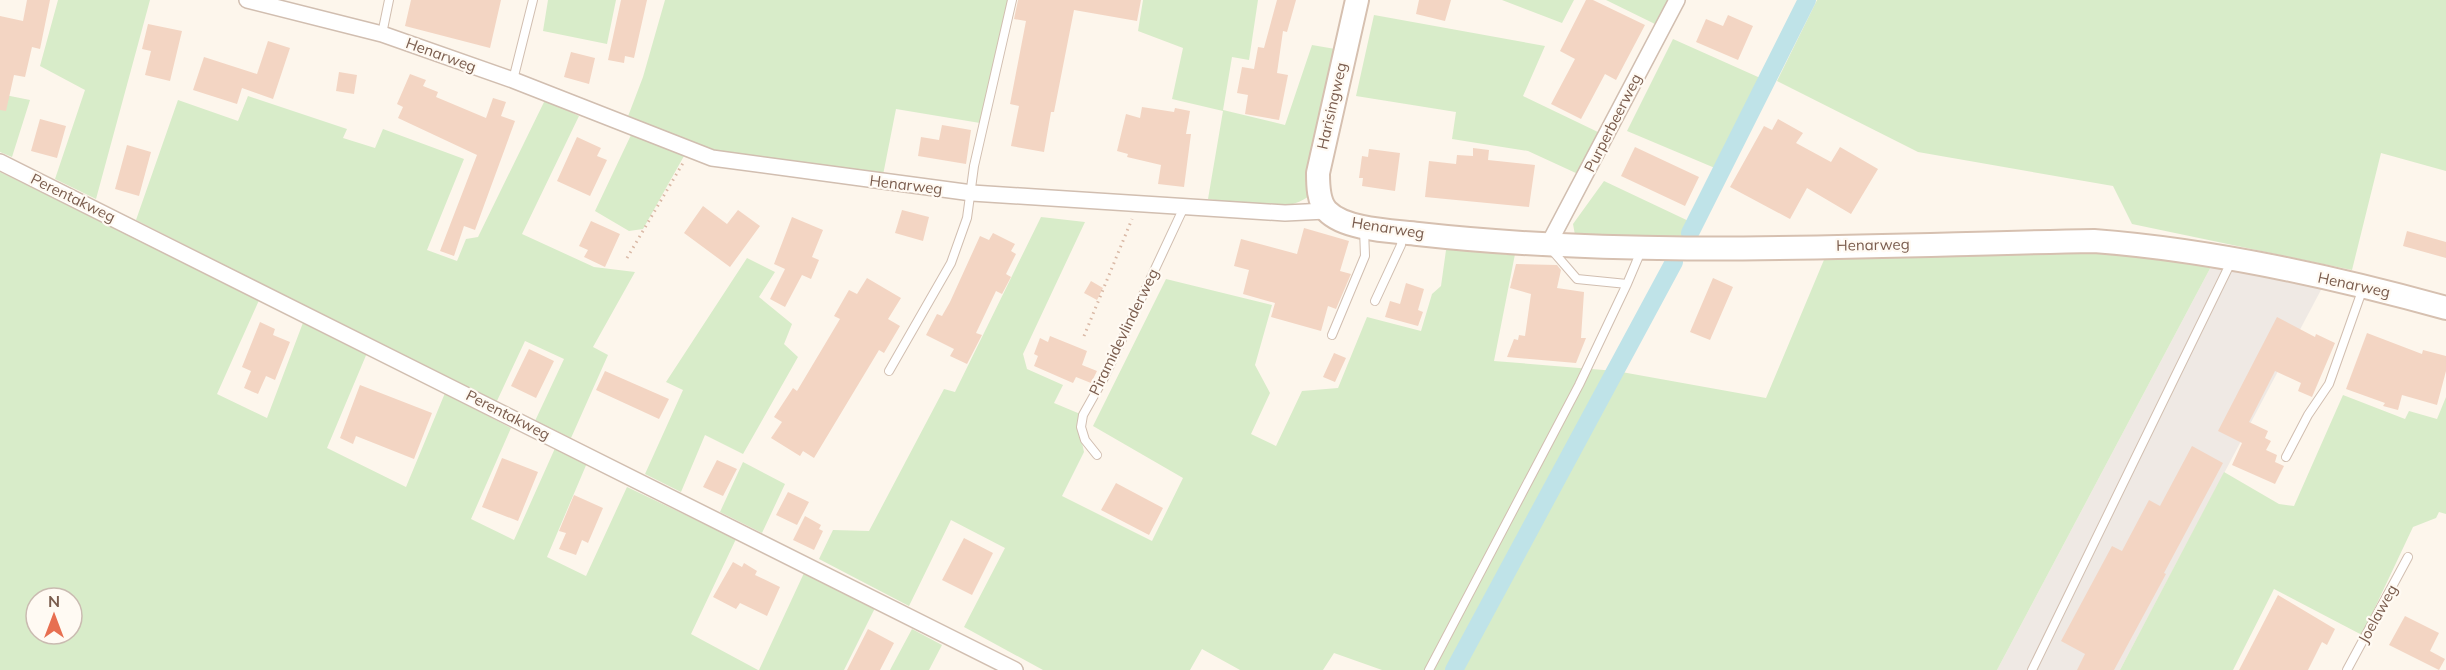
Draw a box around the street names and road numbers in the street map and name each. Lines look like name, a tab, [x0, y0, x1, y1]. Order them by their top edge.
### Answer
street label: Henarweg	[403, 33, 479, 76]
street label: Harisingweg	[1312, 61, 1351, 151]
street label: Purperbeerweg	[1580, 70, 1645, 175]
street label: Perentakweg	[28, 169, 119, 226]
street label: Henarweg	[868, 171, 944, 198]
street label: Henarweg	[1350, 212, 1426, 243]
street label: Henarweg	[1836, 234, 1910, 255]
street label: Piramidevlinderweg	[1085, 265, 1162, 398]
street label: Henarweg	[2316, 268, 2392, 301]
street label: Perentakweg	[463, 385, 553, 444]
street label: Joelaweg	[2354, 581, 2401, 646]

